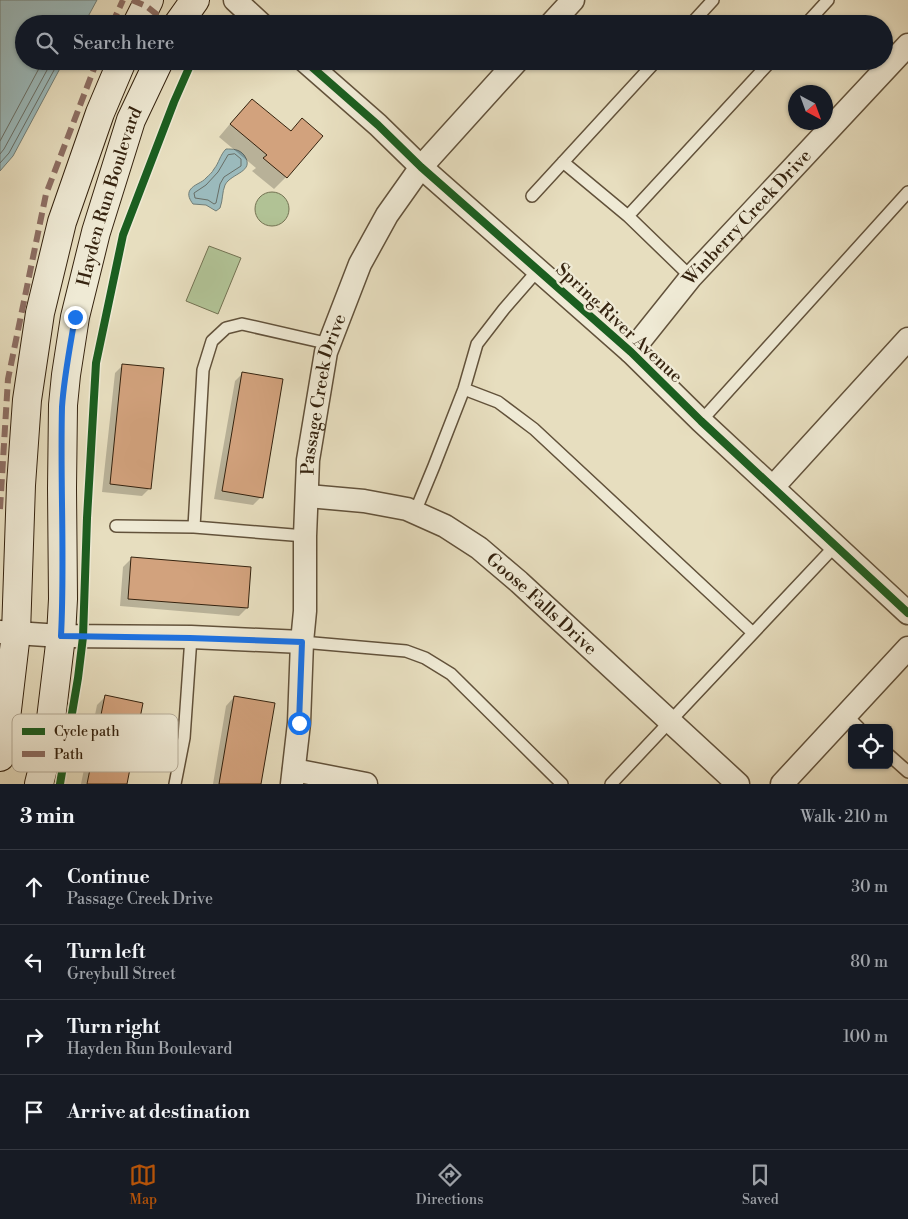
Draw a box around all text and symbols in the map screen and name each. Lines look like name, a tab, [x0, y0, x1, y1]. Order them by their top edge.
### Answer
search box	[15, 15, 893, 70]
icon: search	[33, 29, 61, 57]
text: Search here	[73, 31, 174, 55]
north arrow	[788, 85, 833, 130]
street label: Hayden Run Boulevard	[72, 102, 147, 288]
street label: Winberry Creek Drive	[677, 144, 816, 291]
street label: Spring River Avenue	[551, 258, 687, 388]
route end	[64, 306, 87, 329]
street label: Passage Creek Drive	[296, 310, 351, 475]
street label: Goose Falls Drive	[481, 548, 602, 660]
route start	[288, 712, 311, 735]
legend	[12, 714, 178, 772]
text: Cycle path	[54, 723, 120, 741]
map controls	[848, 724, 893, 769]
button: locate	[848, 724, 893, 769]
text: Path	[54, 746, 84, 764]
text: 3 min	[20, 804, 75, 830]
text: Walk · 210 m	[800, 807, 888, 827]
text: Continue	[67, 865, 150, 889]
icon: ahead	[20, 873, 48, 901]
text: 30 m	[851, 877, 888, 897]
text: Passage Creek Drive	[67, 889, 213, 909]
text: Turn left	[67, 940, 146, 964]
icon: left	[20, 948, 48, 976]
text: 80 m	[850, 952, 888, 972]
text: Greybull Street	[67, 964, 176, 984]
text: Turn right	[67, 1015, 160, 1039]
icon: right	[20, 1023, 48, 1051]
text: 100 m	[843, 1027, 888, 1047]
text: Hayden Run Boulevard	[67, 1039, 232, 1059]
icon: arrive	[20, 1098, 48, 1126]
text: Arrive at destination	[67, 1100, 250, 1124]
tab: Map	[129, 1161, 157, 1209]
tab: Directions	[416, 1161, 483, 1209]
tab: Saved	[742, 1161, 779, 1209]

